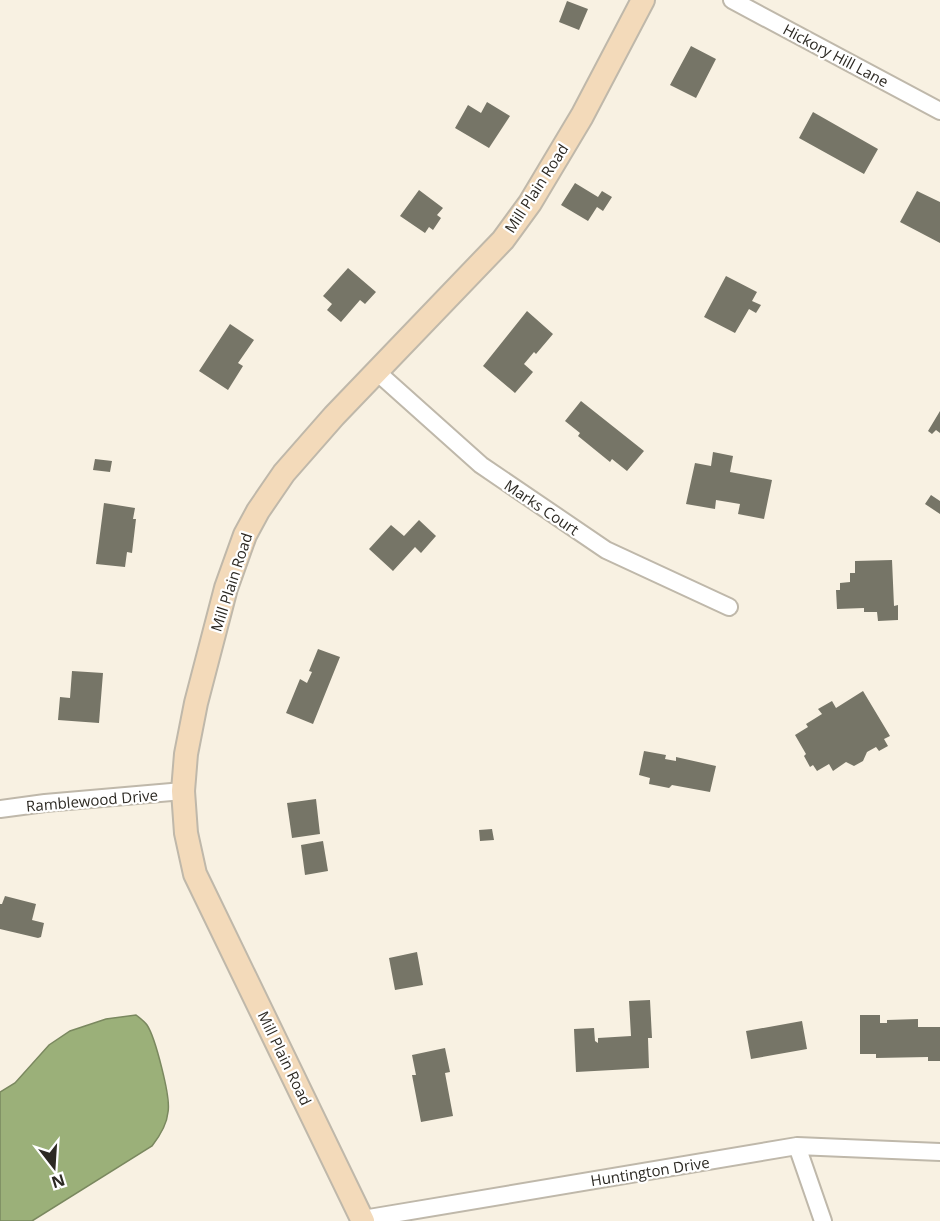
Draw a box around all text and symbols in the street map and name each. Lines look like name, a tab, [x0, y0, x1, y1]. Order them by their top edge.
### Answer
street label: Hickory Hill Lane	[780, 19, 892, 91]
street label: Mill Plain Road	[500, 140, 572, 236]
street label: Marks Court	[501, 475, 583, 539]
street label: Mill Plain Road	[206, 530, 256, 634]
street label: Ramblewood Drive	[25, 784, 159, 816]
street label: Mill Plain Road	[254, 1008, 316, 1108]
north arrow	[24, 1137, 84, 1197]
street label: Huntington Drive	[589, 1152, 711, 1190]
text: N	[49, 1169, 68, 1194]

